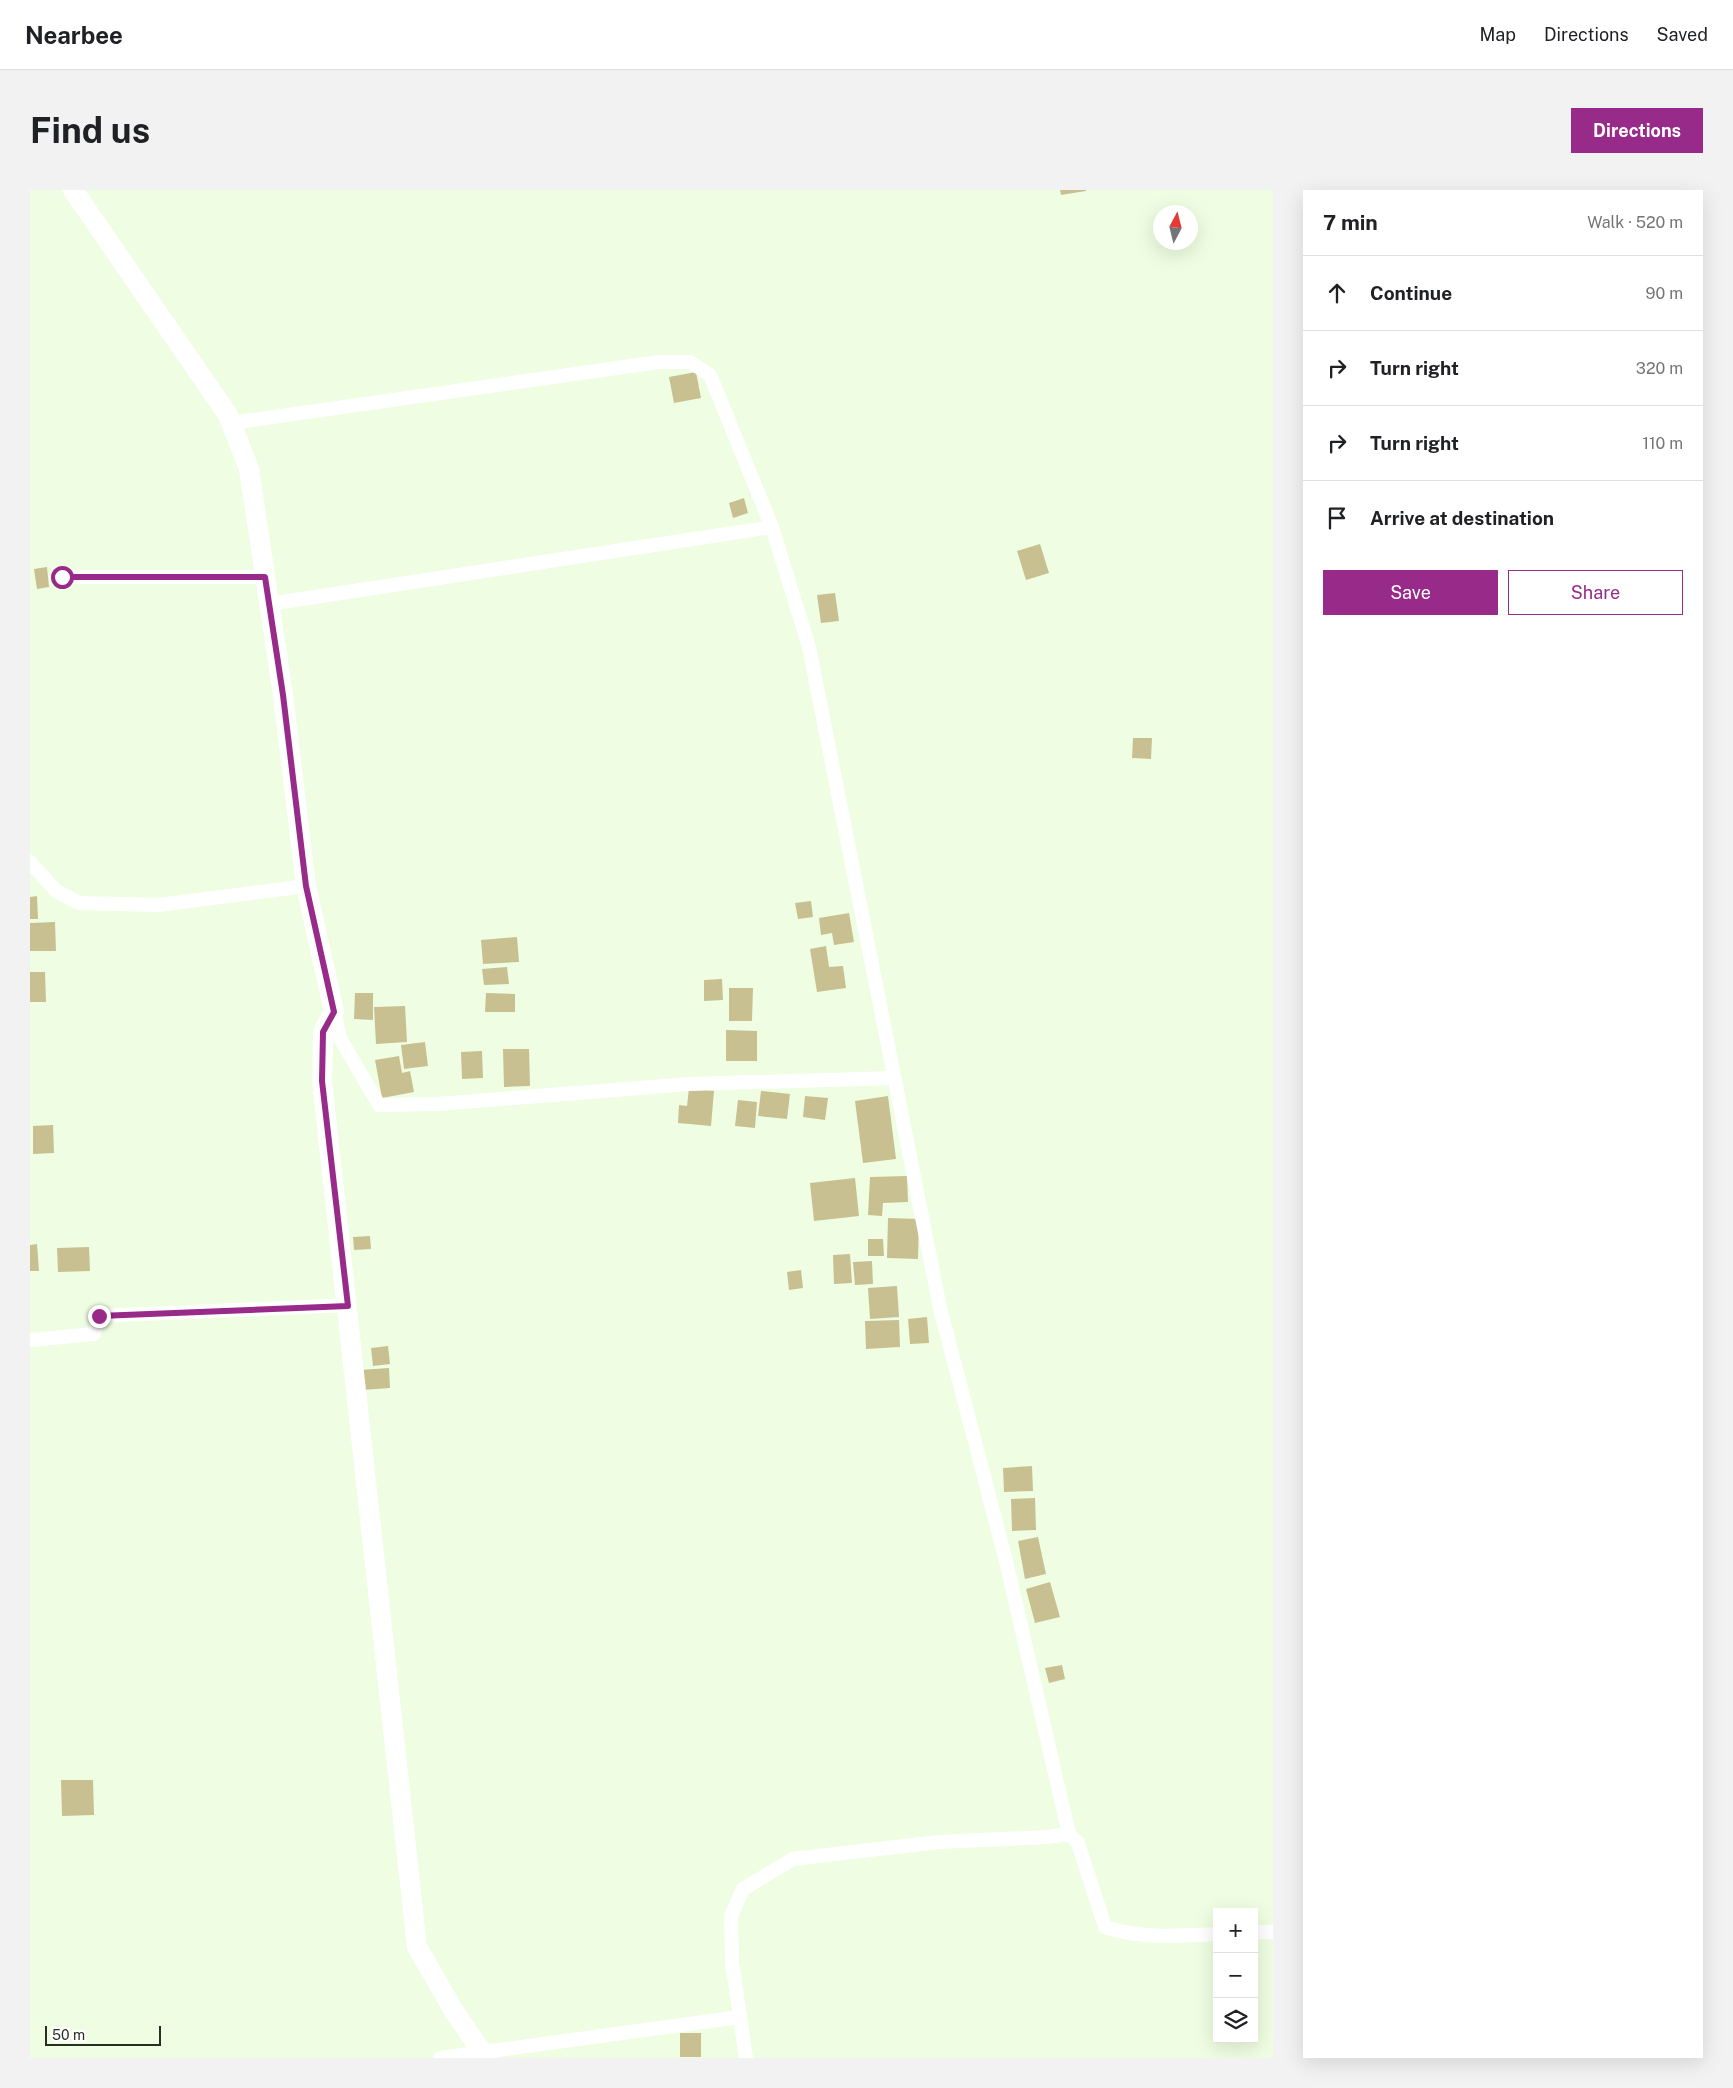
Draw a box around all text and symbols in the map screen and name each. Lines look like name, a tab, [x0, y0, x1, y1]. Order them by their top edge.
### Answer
text: Nearbee	[25, 21, 123, 49]
text: Map	[1479, 24, 1516, 45]
text: Directions	[1544, 24, 1629, 45]
text: Saved	[1657, 24, 1708, 45]
button: Directions	[1571, 108, 1703, 153]
text: Find us	[30, 110, 150, 151]
north arrow	[1153, 205, 1198, 250]
text: 7 min	[1323, 210, 1378, 235]
text: Walk · 520 m	[1587, 213, 1683, 232]
icon: ahead	[1323, 279, 1351, 307]
text: Continue	[1370, 282, 1452, 304]
text: 90 m	[1646, 284, 1683, 303]
icon: right	[1323, 354, 1351, 382]
text: Turn right	[1370, 357, 1459, 379]
text: 320 m	[1636, 359, 1683, 378]
icon: right	[1323, 429, 1351, 457]
text: Turn right	[1370, 432, 1459, 454]
text: 110 m	[1642, 434, 1683, 453]
icon: arrive	[1323, 504, 1351, 532]
text: Arrive at destination	[1370, 507, 1554, 529]
route start	[51, 566, 74, 589]
button: Save	[1323, 570, 1498, 615]
button: Share	[1508, 570, 1683, 615]
route end	[88, 1305, 111, 1328]
map controls	[1213, 1908, 1258, 2043]
button: +	[1213, 1908, 1258, 1953]
button: −	[1213, 1953, 1258, 1998]
button: layers	[1213, 1998, 1258, 2043]
scale bar	[45, 2023, 161, 2046]
text: 50 m	[52, 2027, 85, 2043]

